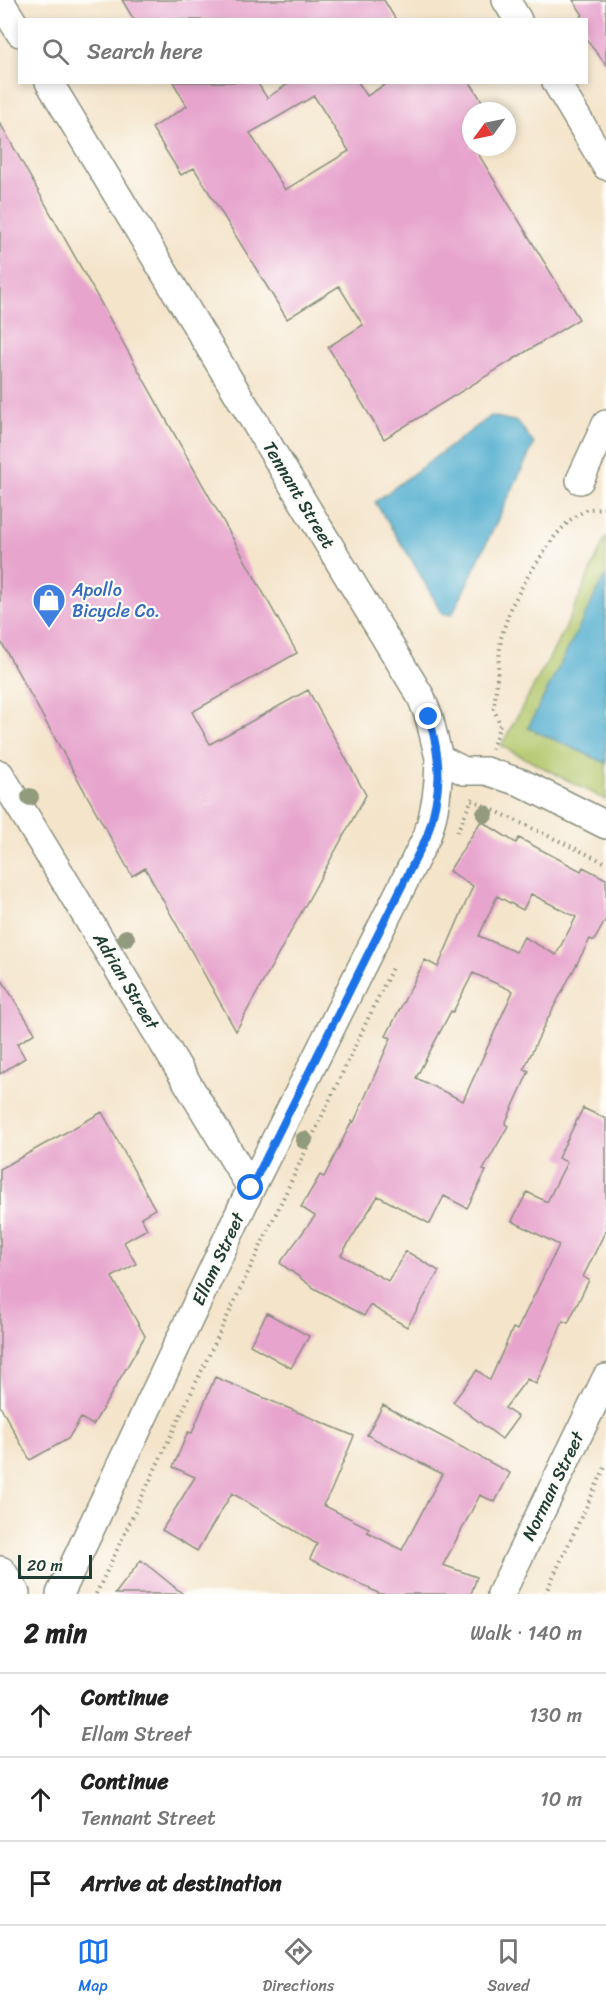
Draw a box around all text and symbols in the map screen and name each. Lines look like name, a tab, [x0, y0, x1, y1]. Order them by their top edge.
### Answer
search box	[18, 18, 588, 84]
text: Search here	[87, 32, 203, 71]
icon: search	[39, 35, 72, 68]
north arrow	[462, 102, 516, 156]
street label: Tennant Street	[254, 435, 344, 555]
place label: Apollo Bicycle Co.	[71, 574, 160, 627]
shop icon: Apollo Bicycle Co.	[31, 582, 67, 629]
route end	[415, 703, 441, 729]
street label: Adrian Street	[84, 925, 168, 1037]
route start	[237, 1174, 263, 1200]
street label: Ellam Street	[182, 1206, 254, 1311]
street label: Norman Street	[513, 1425, 594, 1546]
text: 20 m	[27, 1551, 63, 1580]
scale bar	[18, 1552, 92, 1580]
text: 2 min	[24, 1610, 87, 1656]
text: Walk · 140 m	[470, 1616, 582, 1651]
text: Continue	[81, 1678, 169, 1717]
text: 130 m	[529, 1698, 582, 1733]
icon: ahead	[24, 1699, 57, 1732]
text: Ellam Street	[81, 1717, 192, 1752]
text: Continue	[81, 1762, 169, 1801]
text: 10 m	[540, 1782, 582, 1817]
icon: ahead	[24, 1783, 57, 1816]
text: Tennant Street	[81, 1801, 216, 1836]
text: Arrive at destination	[81, 1864, 282, 1903]
icon: arrive	[24, 1867, 57, 1900]
tab: Map	[77, 1935, 110, 2000]
tab: Directions	[263, 1935, 334, 2000]
tab: Saved	[487, 1935, 529, 2000]

